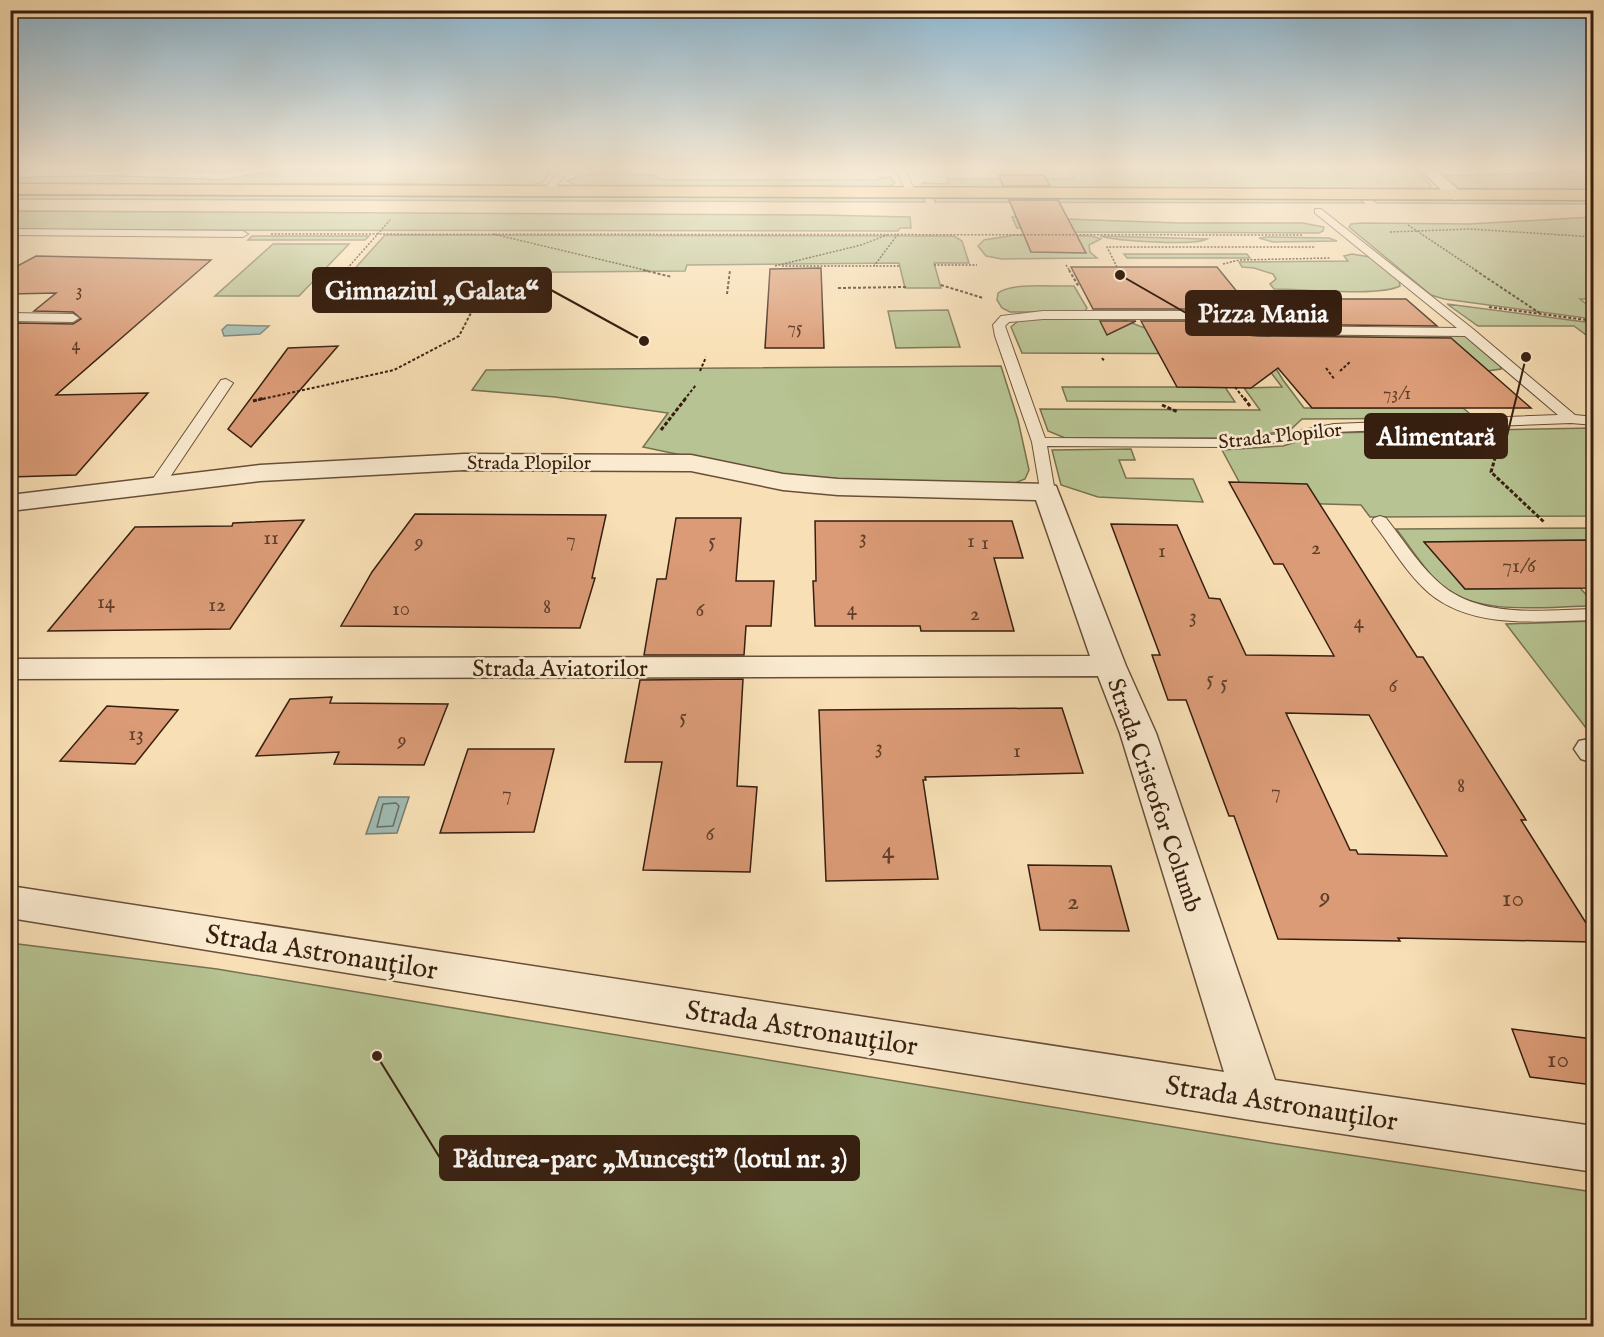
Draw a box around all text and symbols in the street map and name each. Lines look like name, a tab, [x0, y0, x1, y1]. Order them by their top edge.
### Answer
callout: Gimnaziul „Galata“	[313, 268, 551, 312]
text: Gimnaziul „Galata“	[325, 275, 539, 308]
house number: 3	[76, 280, 82, 303]
callout: Pizza Mania	[1186, 291, 1341, 335]
text: Pizza Mania	[1198, 298, 1329, 331]
house number: 75	[788, 317, 803, 340]
house number: 4	[72, 334, 81, 357]
house number: 73/1	[1383, 383, 1411, 406]
callout: Alimentară	[1365, 414, 1507, 458]
street label: Strada Plopilor	[1217, 418, 1344, 455]
text: Alimentară	[1376, 421, 1496, 454]
street label: Strada Plopilor	[467, 451, 592, 476]
house number: 3	[859, 524, 867, 551]
house number: 11	[263, 525, 279, 552]
house number: 7	[566, 527, 576, 554]
house number: 5	[708, 528, 716, 555]
house number: 1	[967, 528, 975, 555]
house number: 9	[413, 529, 424, 556]
house number: 1	[981, 530, 989, 557]
house number: 2	[1311, 535, 1321, 562]
house number: 1	[1158, 538, 1166, 565]
house number: 71/6	[1502, 553, 1537, 580]
house number: 14	[97, 589, 116, 616]
house number: 12	[208, 592, 226, 619]
house number: 8	[543, 594, 551, 621]
house number: 10	[392, 596, 410, 623]
house number: 4	[847, 596, 858, 623]
house number: 6	[696, 597, 706, 624]
house number: 2	[970, 601, 980, 628]
house number: 3	[1189, 603, 1197, 630]
house number: 4	[1354, 609, 1365, 636]
street label: Strada Aviatorilor	[472, 654, 648, 685]
house number: 5	[1206, 666, 1214, 693]
house number: 5	[1220, 670, 1228, 697]
house number: 6	[1389, 673, 1399, 700]
street label: Strada Cristofor Columb	[1099, 674, 1208, 917]
house number: 5	[679, 704, 687, 731]
house number: 13	[128, 721, 144, 748]
house number: 9	[396, 727, 407, 754]
house number: 3	[875, 734, 883, 761]
house number: 1	[1013, 738, 1021, 765]
house number: 8	[1457, 773, 1465, 800]
house number: 7	[1271, 779, 1281, 806]
house number: 7	[502, 781, 512, 808]
house number: 6	[706, 821, 716, 848]
house number: 4	[882, 834, 895, 867]
house number: 9	[1318, 880, 1331, 913]
house number: 10	[1502, 882, 1524, 915]
house number: 2	[1067, 885, 1079, 918]
street label: Strada Astronauților	[203, 918, 440, 989]
street label: Strada Astronauților	[683, 994, 920, 1065]
house number: 10	[1547, 1043, 1569, 1076]
street label: Strada Astronauților	[1163, 1069, 1400, 1140]
callout: Pădurea-parc „Muncești” (lotul nr. 3)	[440, 1136, 859, 1180]
text: Pădurea-parc „Muncești” (lotul nr. 3)	[453, 1143, 847, 1176]

